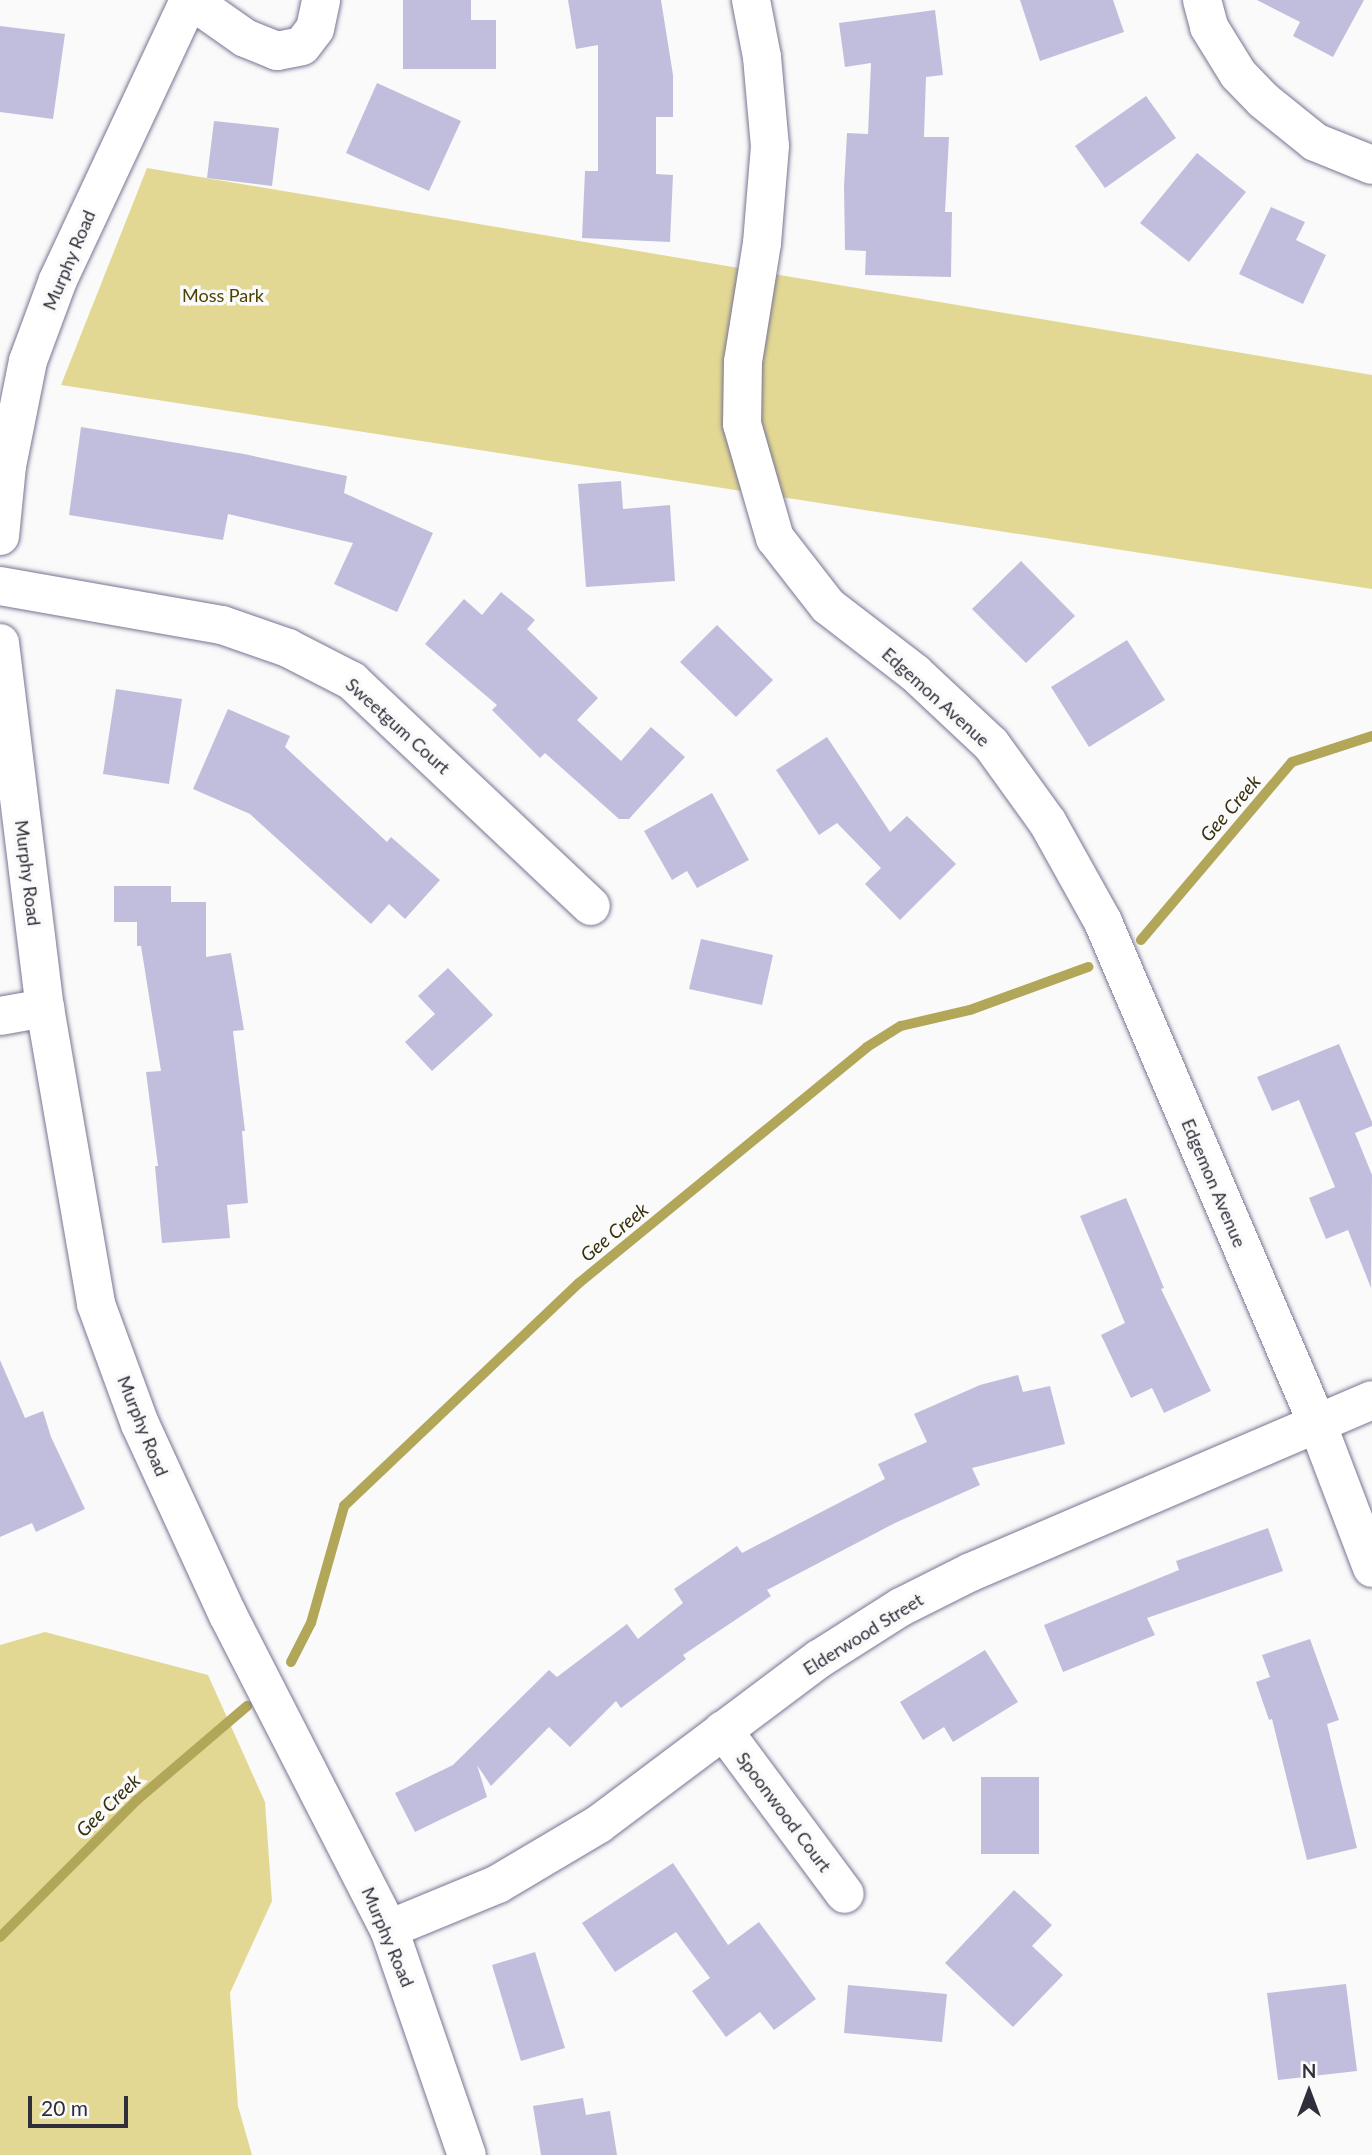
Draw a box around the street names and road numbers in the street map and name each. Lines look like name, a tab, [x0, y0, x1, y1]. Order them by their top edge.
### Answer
street label: Murphy Road	[38, 207, 100, 313]
street label: Edgemon Avenue	[877, 643, 995, 751]
street label: Sweetgum Court	[341, 674, 455, 778]
street label: Murphy Road	[11, 819, 45, 927]
street label: Edgemon Avenue	[1177, 1115, 1251, 1251]
street label: Murphy Road	[113, 1372, 173, 1480]
street label: Elderwood Street	[799, 1588, 927, 1680]
street label: Spoonwood Court	[732, 1748, 836, 1876]
street label: Murphy Road	[357, 1884, 419, 1990]

